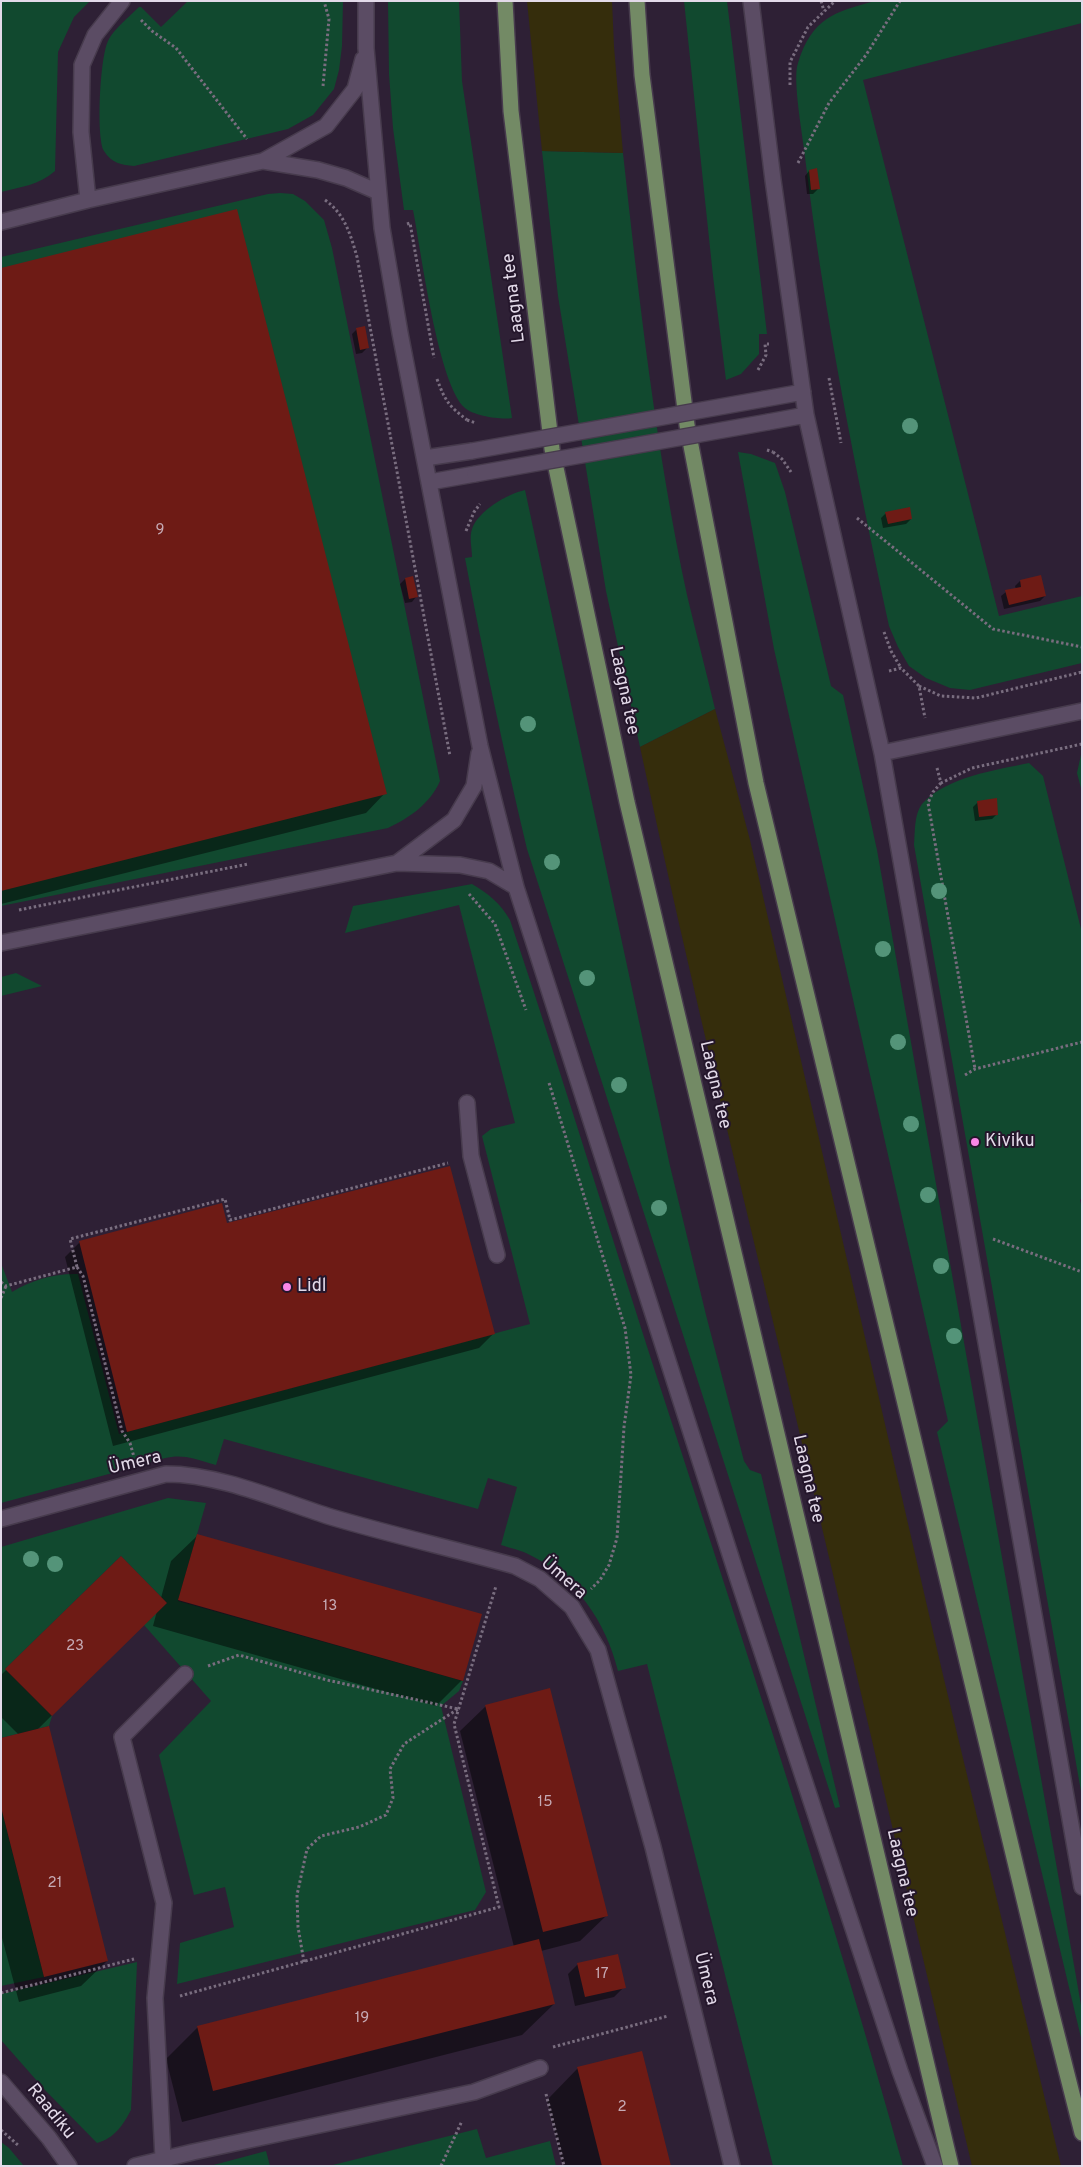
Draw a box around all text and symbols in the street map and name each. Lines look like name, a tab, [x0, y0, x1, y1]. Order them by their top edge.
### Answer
street label: Laagna tee	[499, 252, 531, 344]
house number: 9	[156, 522, 164, 540]
street label: Laagna tee	[603, 645, 643, 737]
street label: Laagna tee	[693, 1039, 735, 1131]
place label: Kiviku	[985, 1131, 1035, 1153]
marker: Kiviku	[969, 1136, 981, 1148]
place label: Lidl	[297, 1276, 326, 1298]
marker: Lidl	[281, 1281, 293, 1293]
street label: Laagna tee	[786, 1433, 828, 1525]
street label: Ümera	[106, 1447, 164, 1481]
street label: Ümera	[536, 1553, 590, 1605]
house number: 13	[323, 1598, 337, 1616]
house number: 23	[66, 1638, 84, 1656]
house number: 15	[538, 1794, 552, 1812]
street label: Laagna tee	[880, 1827, 922, 1919]
house number: 21	[48, 1875, 62, 1893]
street label: Ümera	[688, 1950, 722, 2008]
house number: 17	[595, 1966, 609, 1984]
house number: 19	[355, 2010, 369, 2028]
street label: Raadiku	[21, 2080, 79, 2144]
house number: 2	[617, 2099, 627, 2117]

